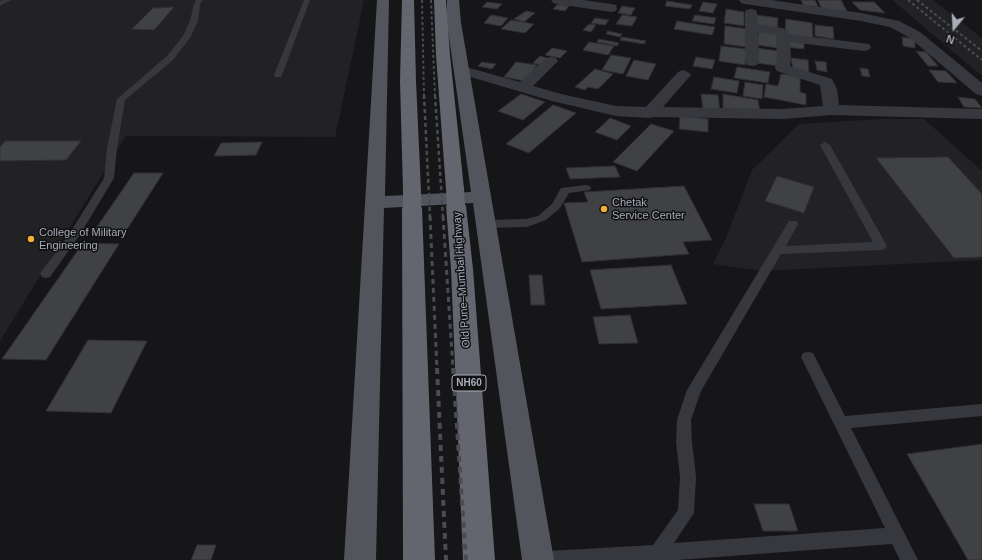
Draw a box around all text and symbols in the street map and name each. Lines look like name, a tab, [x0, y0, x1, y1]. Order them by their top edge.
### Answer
north arrow	[934, 8, 974, 48]
text: N	[945, 32, 956, 46]
place label: Chetak Service Center	[612, 196, 685, 222]
marker: Chetak Service Center	[599, 204, 609, 214]
street label: Old Pune–Mumbai Highway	[451, 212, 473, 348]
place label: College of Military Engineering	[39, 226, 126, 252]
marker: College of Military Engineering	[26, 234, 36, 244]
road number: NH60	[452, 375, 486, 391]

